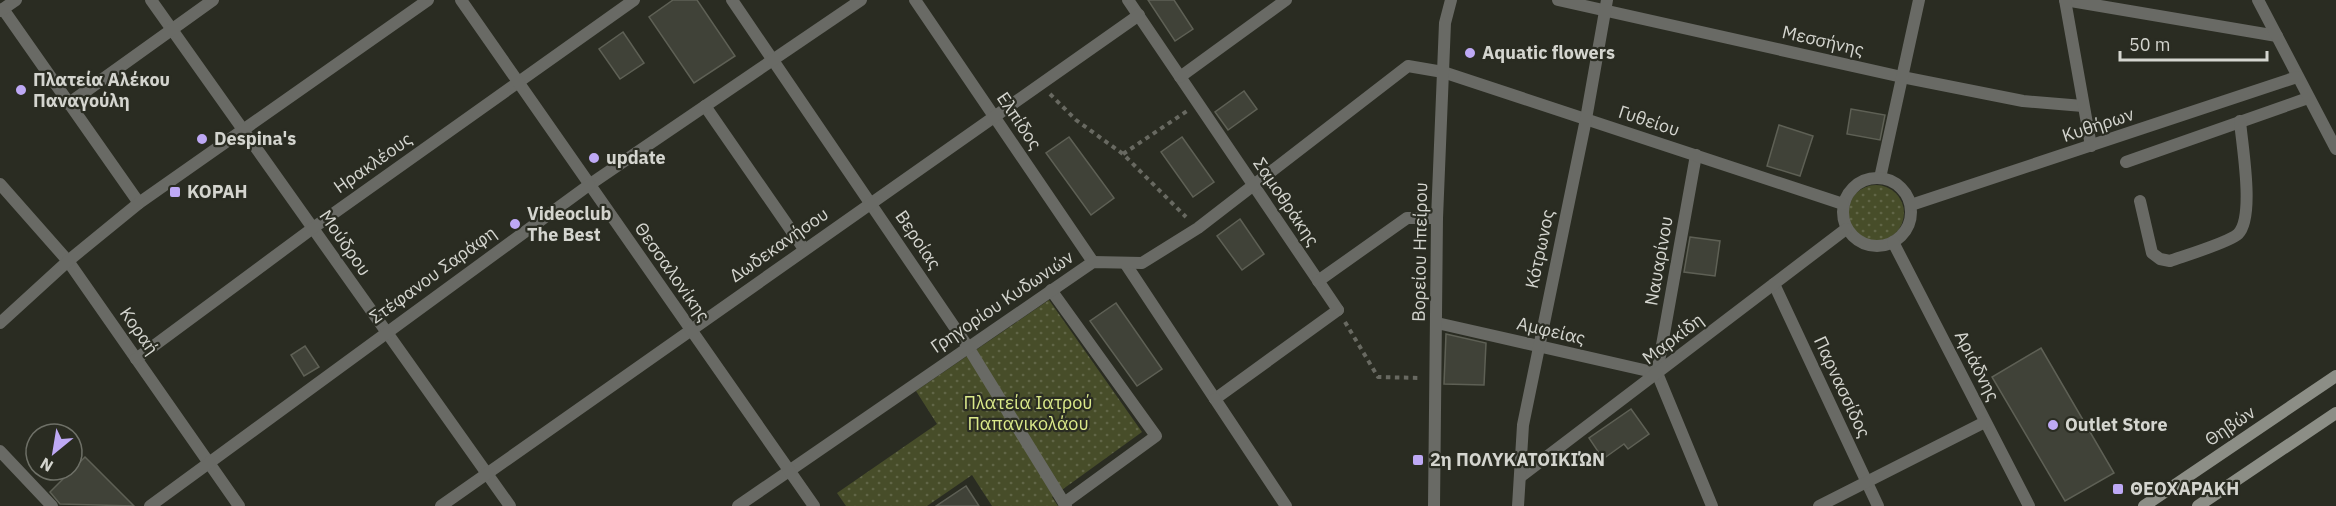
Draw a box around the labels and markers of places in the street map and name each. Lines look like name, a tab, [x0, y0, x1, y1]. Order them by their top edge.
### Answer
place label: Aquatic flowers	[1482, 41, 1615, 64]
marker: Aquatic flowers	[1463, 46, 1477, 60]
place label: Πλατεία Αλέκου Παναγούλη	[33, 68, 170, 112]
marker: Πλατεία Αλέκου Παναγούλη	[14, 83, 28, 97]
place label: Despina's	[214, 127, 296, 150]
marker: Despina's	[195, 132, 209, 146]
place label: update	[606, 146, 666, 169]
marker: update	[587, 151, 601, 165]
place label: ΚΟΡΑΗ	[187, 180, 248, 203]
marker: ΚΟΡΑΗ	[168, 185, 182, 199]
place label: Videoclub The Best	[527, 202, 612, 246]
marker: Videoclub The Best	[508, 217, 522, 231]
place label: Outlet Store	[2065, 413, 2168, 436]
marker: Outlet Store	[2046, 418, 2060, 432]
place label: 2η ΠΟΛΥΚΑΤΟΙΚΙΏΝ	[1430, 448, 1605, 471]
marker: 2η ΠΟΛΥΚΑΤΟΙΚΙΏΝ	[1411, 453, 1425, 467]
place label: ΘΕΟΧΑΡΑΚΗ	[2130, 477, 2239, 500]
marker: ΘΕΟΧΑΡΑΚΗ	[2111, 482, 2125, 496]

